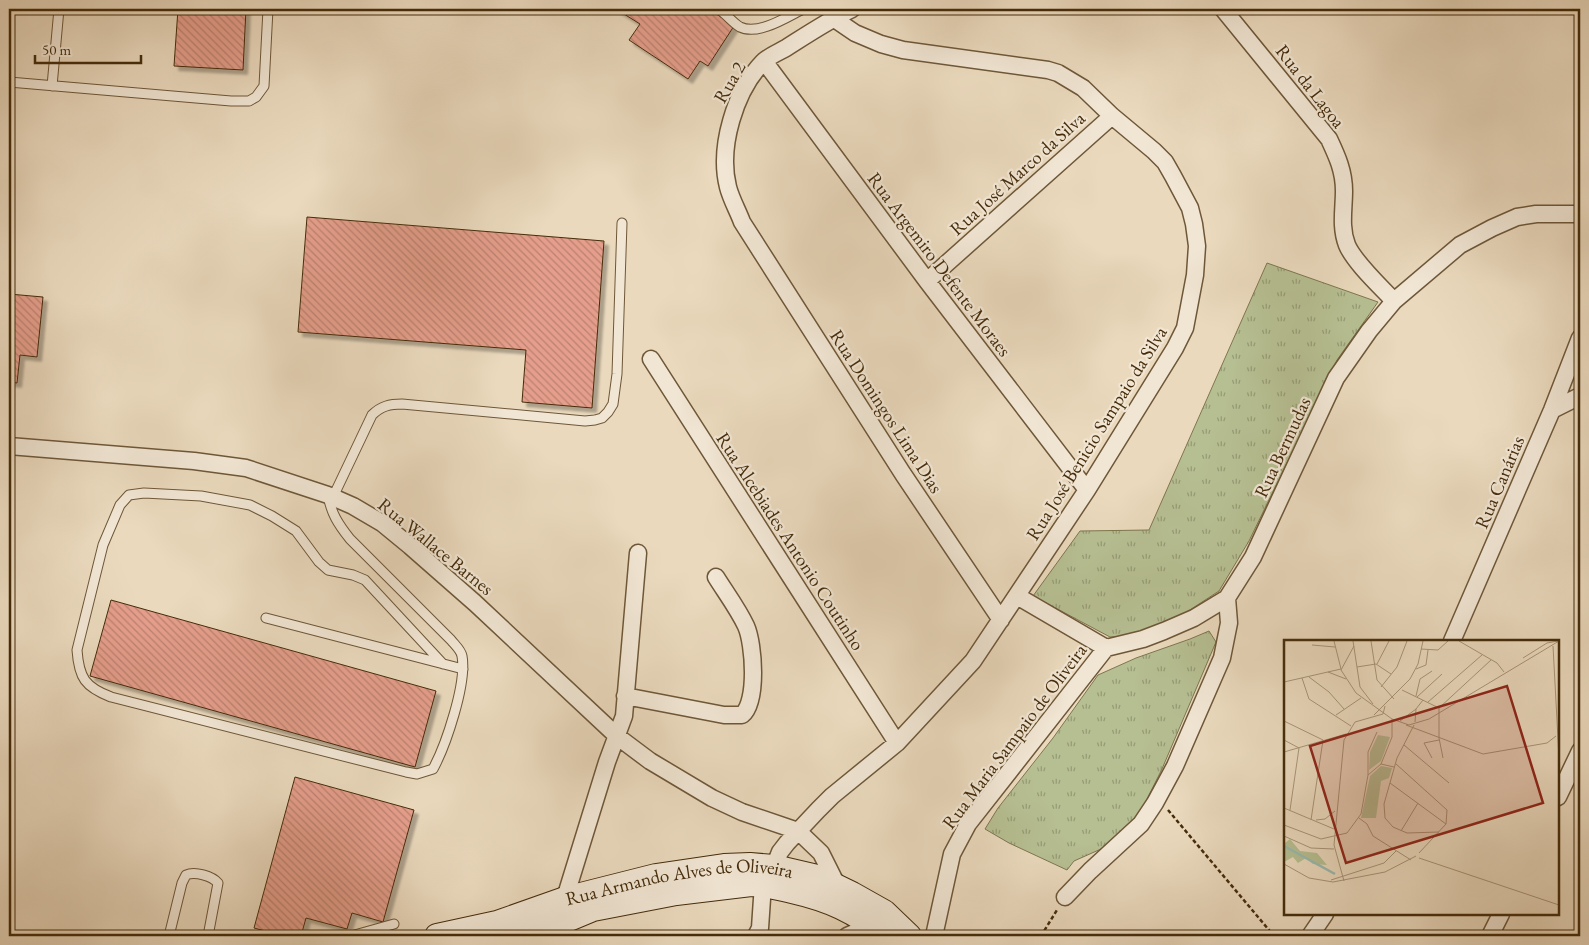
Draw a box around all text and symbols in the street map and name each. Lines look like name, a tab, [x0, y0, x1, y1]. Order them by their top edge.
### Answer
scale bar	[35, 32, 141, 64]
street label: Rua da Lagoa	[1270, 39, 1351, 134]
text: 50 m	[42, 40, 71, 59]
street label: Rua 2	[708, 57, 751, 108]
street label: Rua José Marco da Silva	[944, 106, 1091, 241]
street label: Rua Argemiro Defente Moraes	[862, 167, 1017, 362]
street label: Rua José Benicio Sampaio da Silva	[1020, 321, 1173, 545]
street label: Rua Domingos Lima Dias	[824, 325, 949, 498]
street label: Rua Bermudas	[1248, 393, 1317, 501]
street label: Rua Alcebiades Antonio Coutinho	[710, 427, 871, 655]
street label: Rua Canárias	[1469, 432, 1530, 532]
street label: Rua Wallace Barnes	[373, 492, 499, 601]
street label: Rua Maria Sampaio de Oliveira	[936, 638, 1093, 834]
inset map	[1284, 640, 1559, 915]
street label: Rua Armando Alves de Oliveira	[563, 853, 796, 911]

